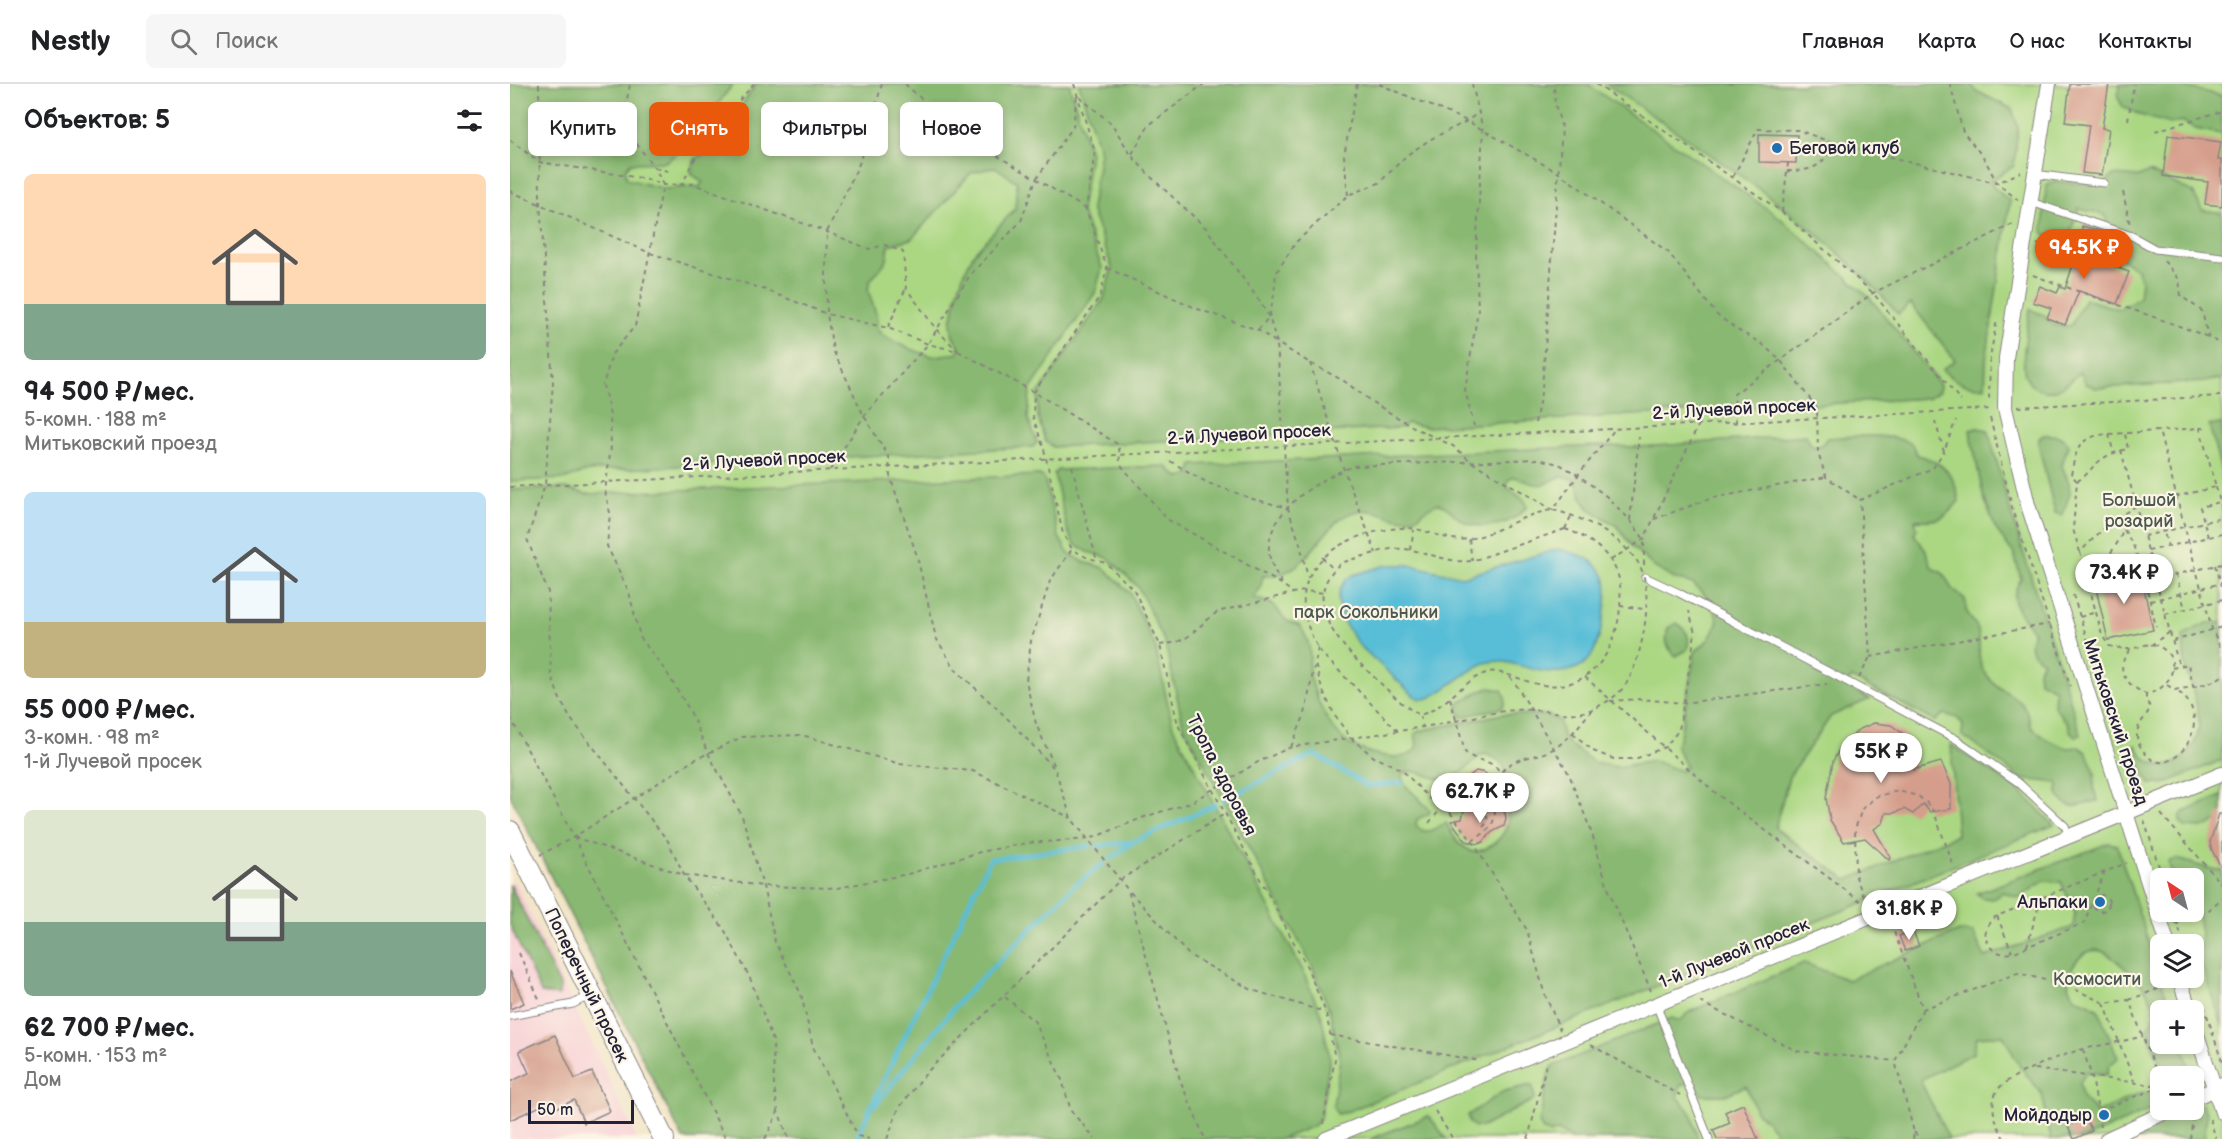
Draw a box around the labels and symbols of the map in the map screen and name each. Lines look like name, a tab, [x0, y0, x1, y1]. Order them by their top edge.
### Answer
place label: Беговой клуб	[1789, 138, 1900, 159]
marker: Беговой клуб	[1770, 141, 1784, 155]
pin: 94.5K ₽	[2029, 229, 2139, 280]
street label: 2-й Лучевой просек	[1652, 395, 1817, 424]
street label: 2-й Лучевой просек	[1167, 420, 1332, 449]
street label: 2-й Лучевой просек	[682, 446, 847, 475]
park label: Большой розарий	[2102, 490, 2176, 532]
pin: 73.4K ₽	[2069, 554, 2179, 605]
park label: парк Сокольники	[1294, 602, 1438, 623]
street label: Митьковский проезд	[2079, 636, 2152, 808]
street label: Тропа здоровья	[1182, 711, 1261, 839]
pin: 55K ₽	[1839, 733, 1923, 784]
pin: 62.7K ₽	[1425, 773, 1535, 824]
north arrow	[2150, 868, 2204, 922]
pin: 31.8K ₽	[1854, 890, 1964, 941]
place label: Альпаки	[2016, 892, 2088, 913]
marker: Альпаки	[2093, 895, 2107, 909]
street label: Поперечный просек	[540, 904, 633, 1066]
street label: 1-й Лучевой просек	[1656, 914, 1813, 993]
park label: Космосити	[2053, 969, 2141, 990]
scale bar	[528, 1097, 634, 1124]
place label: Мойдодыр	[2003, 1105, 2092, 1126]
marker: Мойдодыр	[2097, 1108, 2111, 1122]

